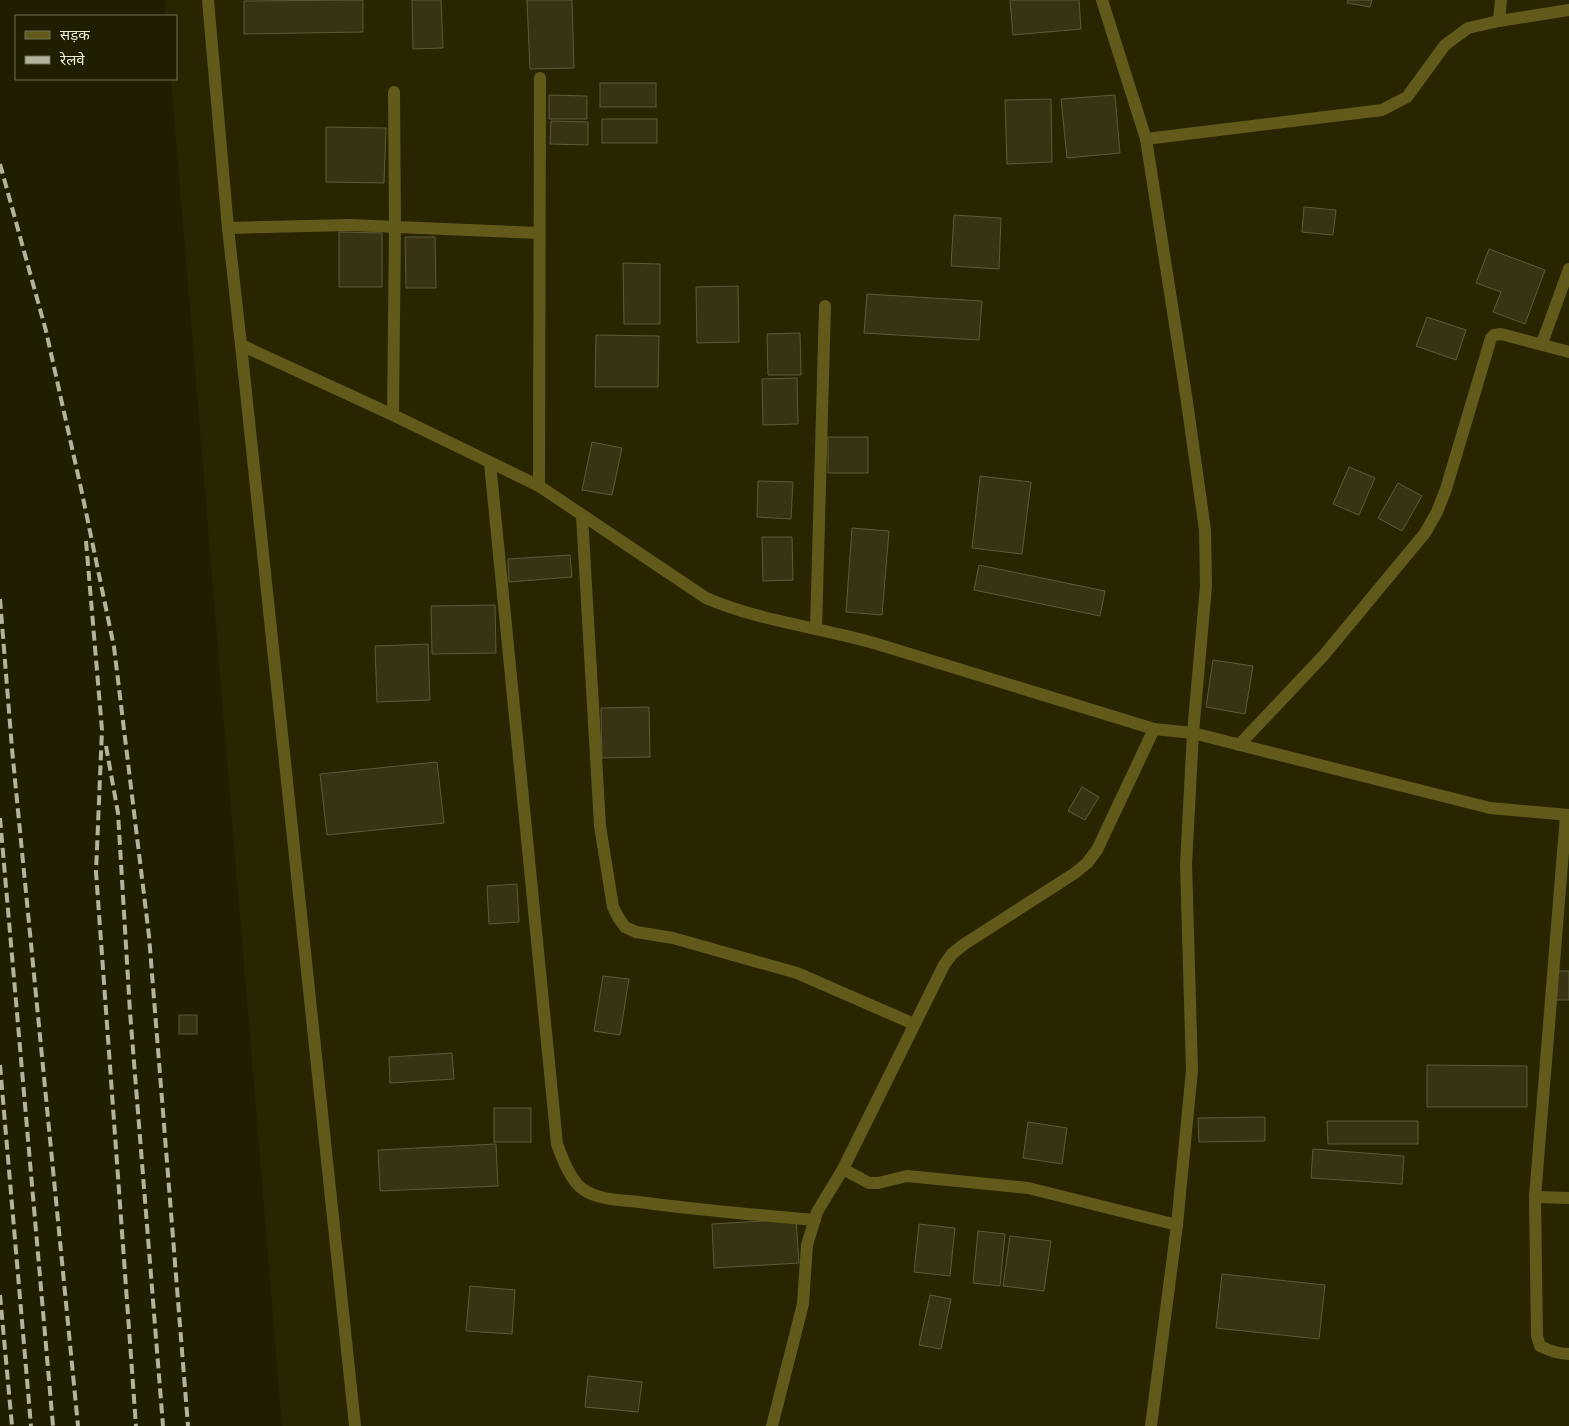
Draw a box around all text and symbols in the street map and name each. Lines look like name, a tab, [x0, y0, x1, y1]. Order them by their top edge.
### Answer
legend	[15, 15, 178, 80]
text: सड़क	[60, 26, 90, 44]
text: रेलवे	[59, 51, 85, 69]

